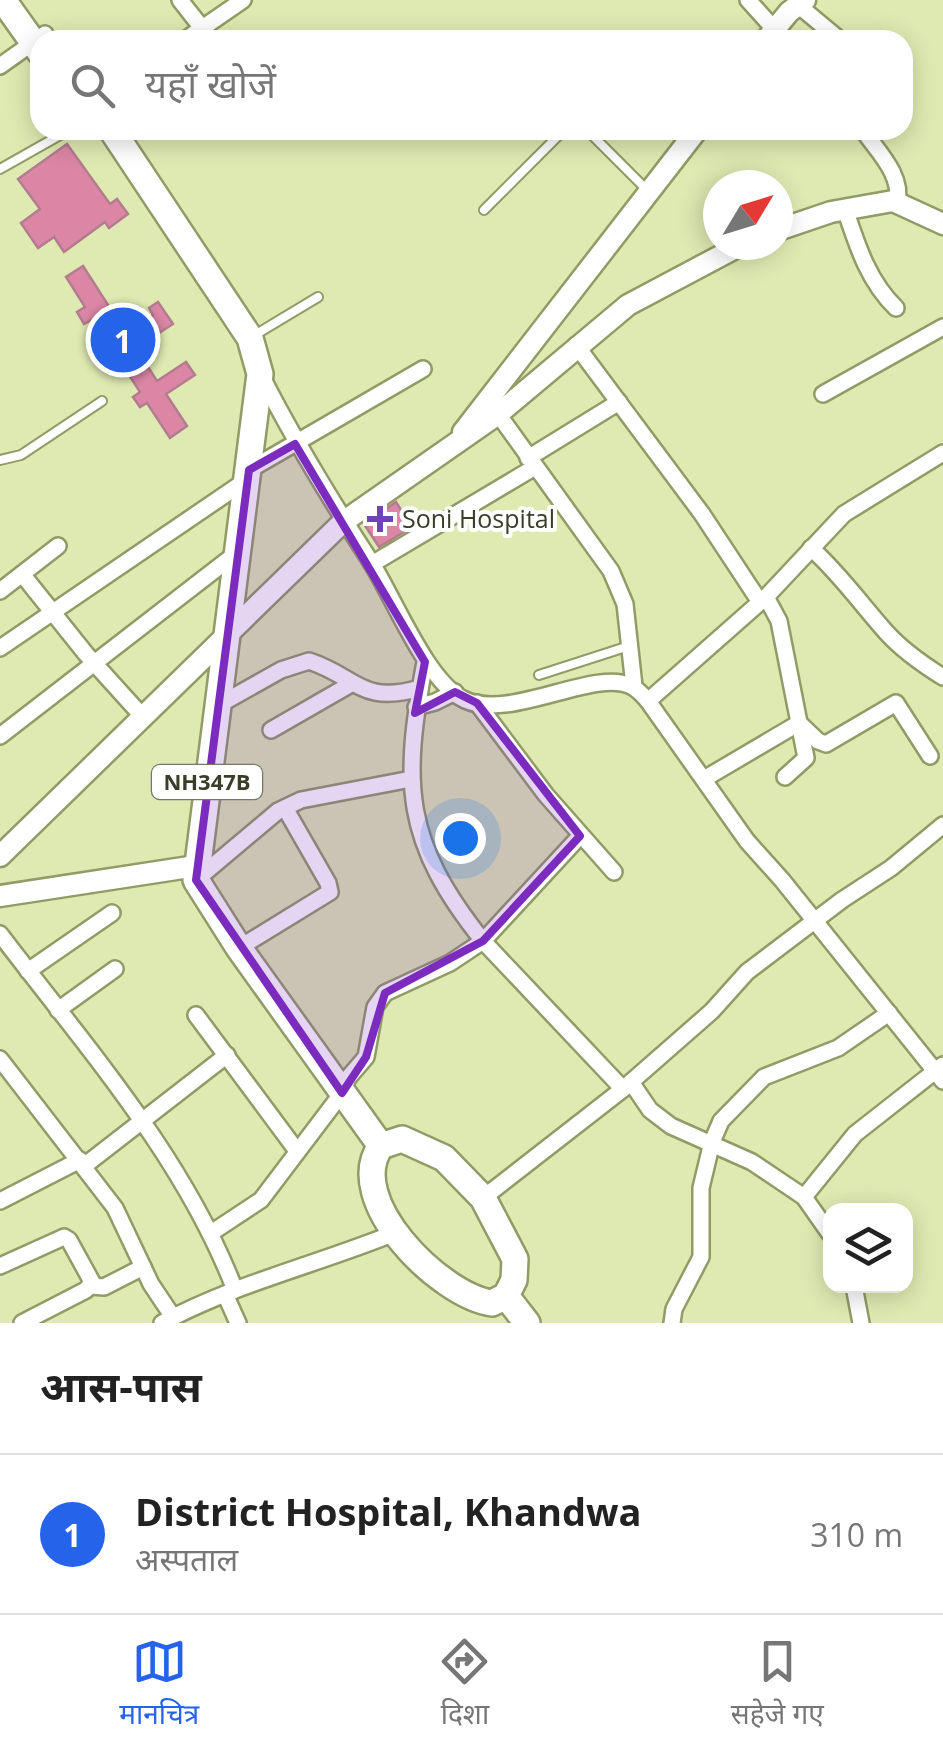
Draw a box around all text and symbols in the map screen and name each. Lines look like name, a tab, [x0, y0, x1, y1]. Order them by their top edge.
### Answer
search box	[30, 30, 913, 140]
text: यहाँ खोजें	[145, 57, 276, 109]
icon: search	[65, 58, 120, 113]
north arrow	[703, 170, 793, 260]
pin: 1	[90, 302, 156, 378]
place label: Soni Hospital	[402, 501, 555, 535]
marker: Soni Hospital	[367, 506, 393, 532]
road number: NH347B	[152, 765, 262, 799]
your location	[435, 813, 486, 864]
map controls	[823, 1203, 913, 1293]
button: layers	[823, 1203, 913, 1293]
text: आस-पास	[40, 1357, 202, 1414]
text: District Hospital, Khandwa	[135, 1485, 641, 1537]
text: 1	[63, 1513, 82, 1556]
text: 310 m	[810, 1513, 903, 1556]
text: अस्पताल	[135, 1537, 238, 1580]
tab: मानचित्र	[119, 1634, 199, 1735]
tab: दिशा	[437, 1634, 492, 1735]
tab: सहेजे गए	[731, 1634, 824, 1735]

